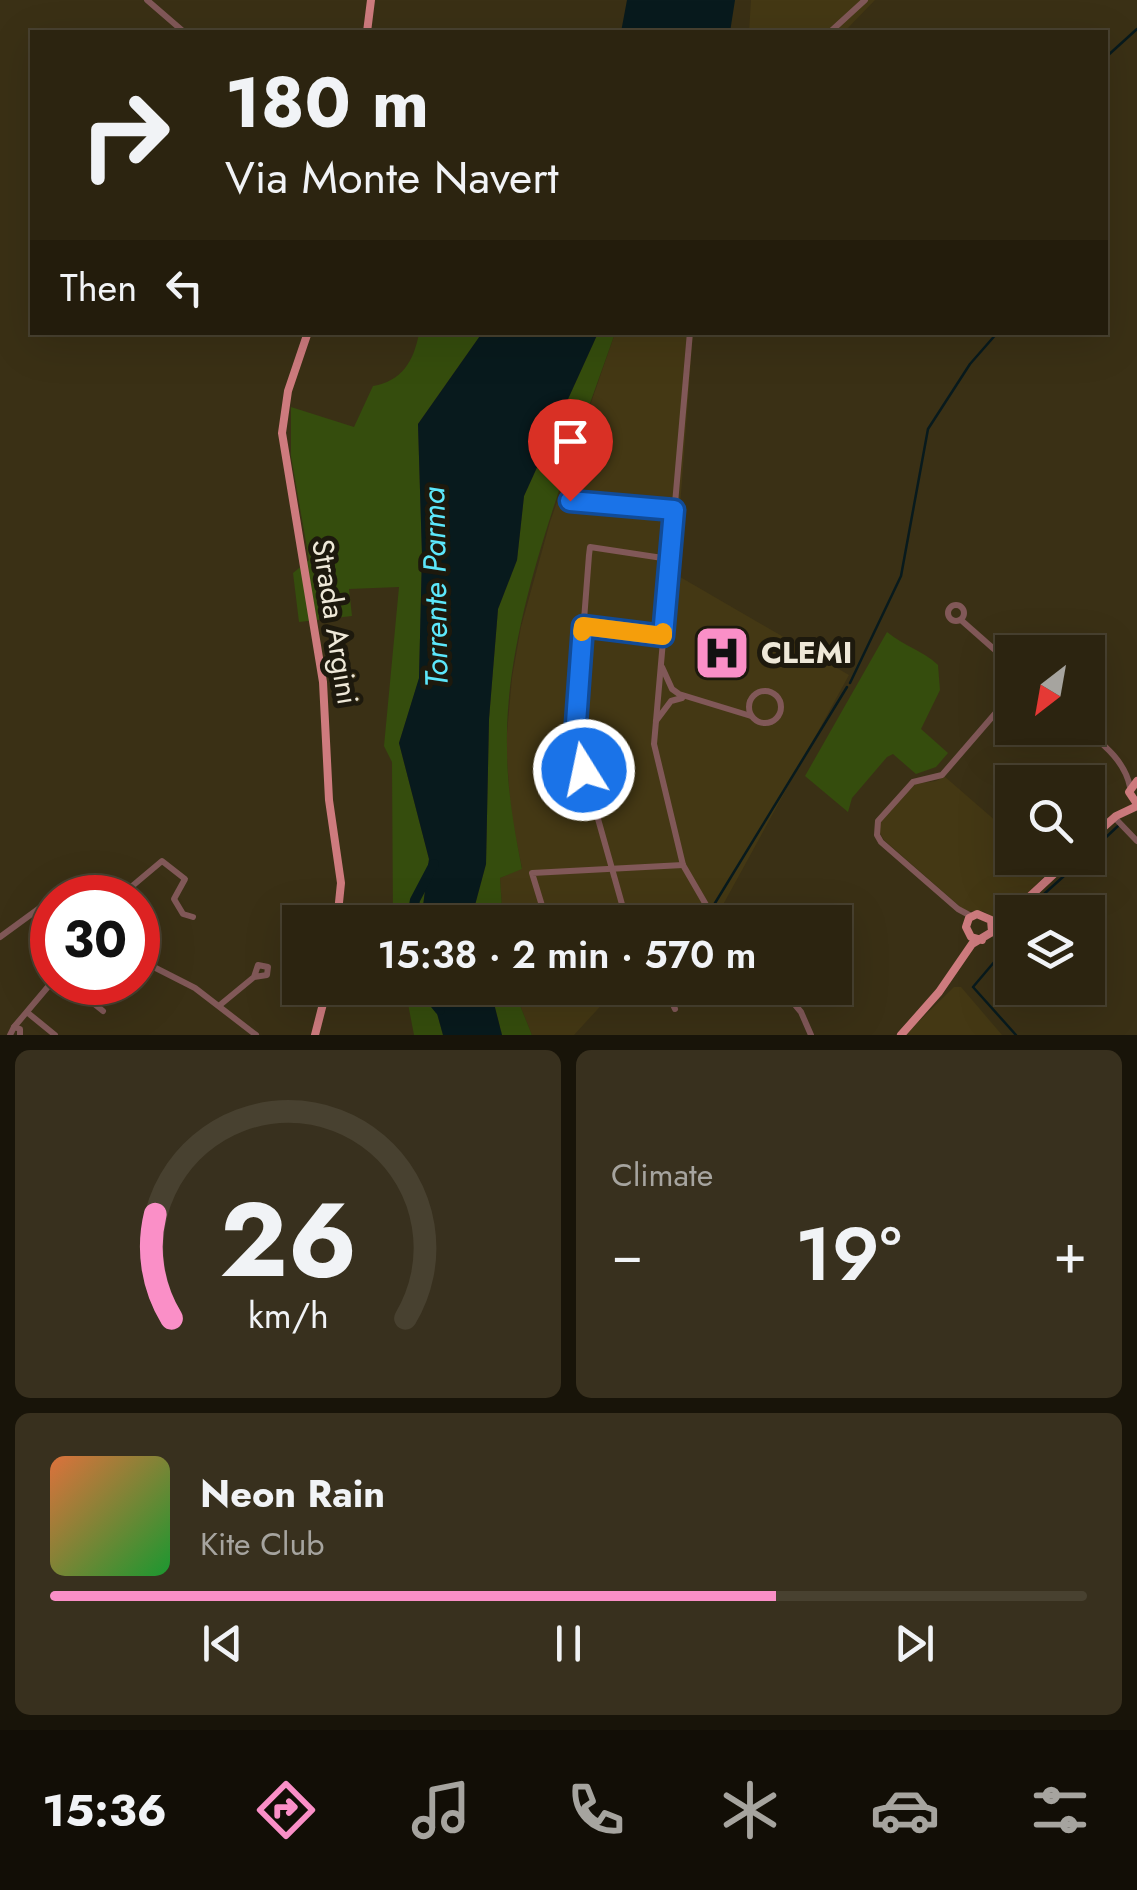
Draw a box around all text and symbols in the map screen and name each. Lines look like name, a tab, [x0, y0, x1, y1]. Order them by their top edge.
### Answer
text: 180 m	[225, 52, 429, 153]
icon: right	[60, 70, 190, 200]
text: Via Monte Navert	[225, 145, 559, 210]
text: Then	[60, 260, 137, 315]
icon: left	[157, 260, 212, 315]
pin	[528, 399, 613, 502]
icon: arrive	[543, 414, 598, 469]
water label: Torrente Parma	[410, 486, 460, 688]
street label: Strada Argini	[301, 536, 370, 708]
hospital icon: CLEMI	[692, 623, 752, 683]
place label: CLEMI	[761, 631, 852, 674]
north arrow	[995, 635, 1105, 745]
map controls	[995, 635, 1105, 1005]
position arrow	[532, 718, 636, 822]
button: search	[995, 765, 1105, 875]
speed limit sign: 30	[30, 875, 160, 1005]
button: layers	[995, 895, 1105, 1005]
text: 15:38 · 2 min · 570 m	[378, 927, 756, 982]
text: Climate	[611, 1152, 713, 1198]
text: 26	[219, 1165, 357, 1315]
text: 19°	[795, 1200, 902, 1308]
text: −	[611, 1214, 643, 1294]
text: +	[1053, 1214, 1087, 1294]
text: km/h	[248, 1290, 328, 1341]
text: Neon Rain	[200, 1466, 385, 1521]
text: Kite Club	[200, 1521, 324, 1567]
icon: previous	[195, 1616, 250, 1671]
icon: pause	[541, 1616, 596, 1671]
icon: next	[887, 1616, 942, 1671]
icon: directions	[251, 1775, 321, 1845]
icon: music	[406, 1775, 476, 1845]
icon: phone	[561, 1775, 631, 1845]
icon: climate	[715, 1775, 785, 1845]
icon: car	[870, 1775, 940, 1845]
icon: filters	[1025, 1775, 1095, 1845]
text: 15:36	[42, 1778, 167, 1843]

